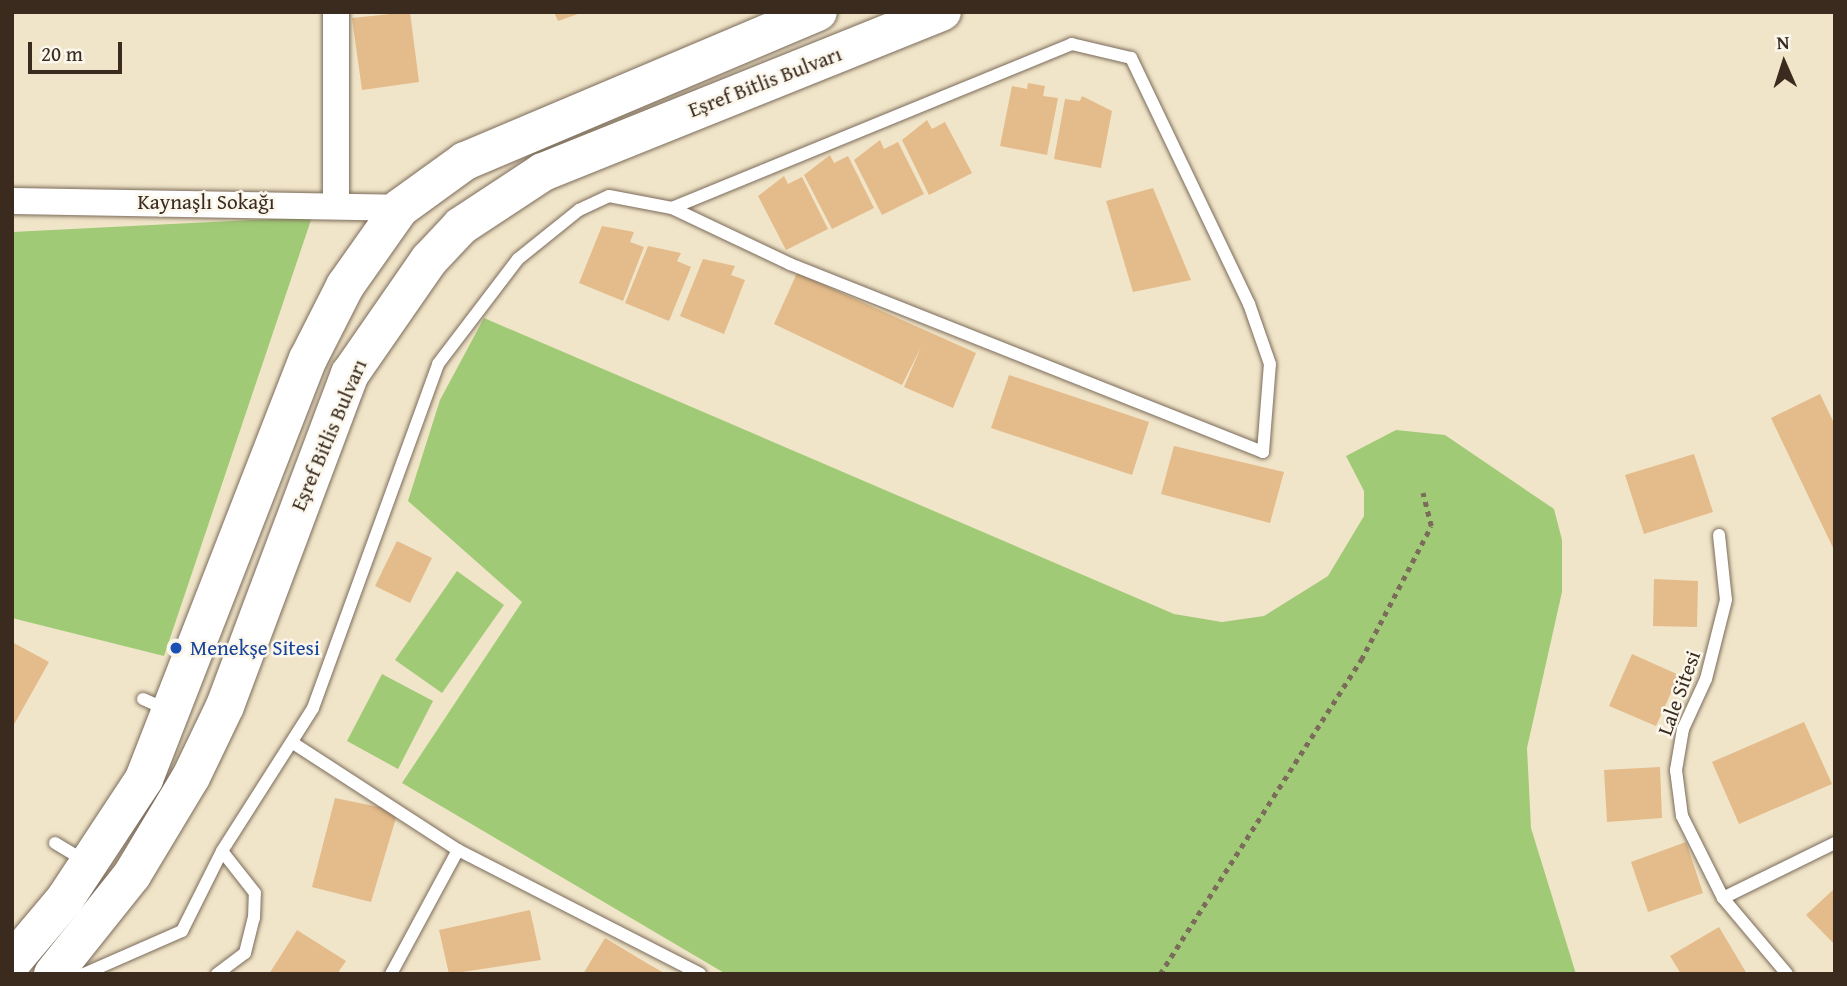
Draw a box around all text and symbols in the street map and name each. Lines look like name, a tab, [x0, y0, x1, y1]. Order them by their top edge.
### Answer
scale bar	[32, 28, 126, 72]
north arrow	[1749, 28, 1819, 98]
text: N	[1776, 28, 1790, 56]
text: 20 m	[41, 38, 83, 69]
street label: Eşref Bitlis Bulvarı	[685, 41, 845, 123]
street label: Kaynaşlı Sokağı	[137, 189, 275, 215]
street label: Eşref Bitlis Bulvarı	[286, 355, 372, 515]
place label: Menekşe Sitesi	[190, 635, 320, 661]
marker: Menekşe Sitesi	[168, 640, 184, 656]
street label: Lale Sitesi	[1652, 647, 1706, 739]

